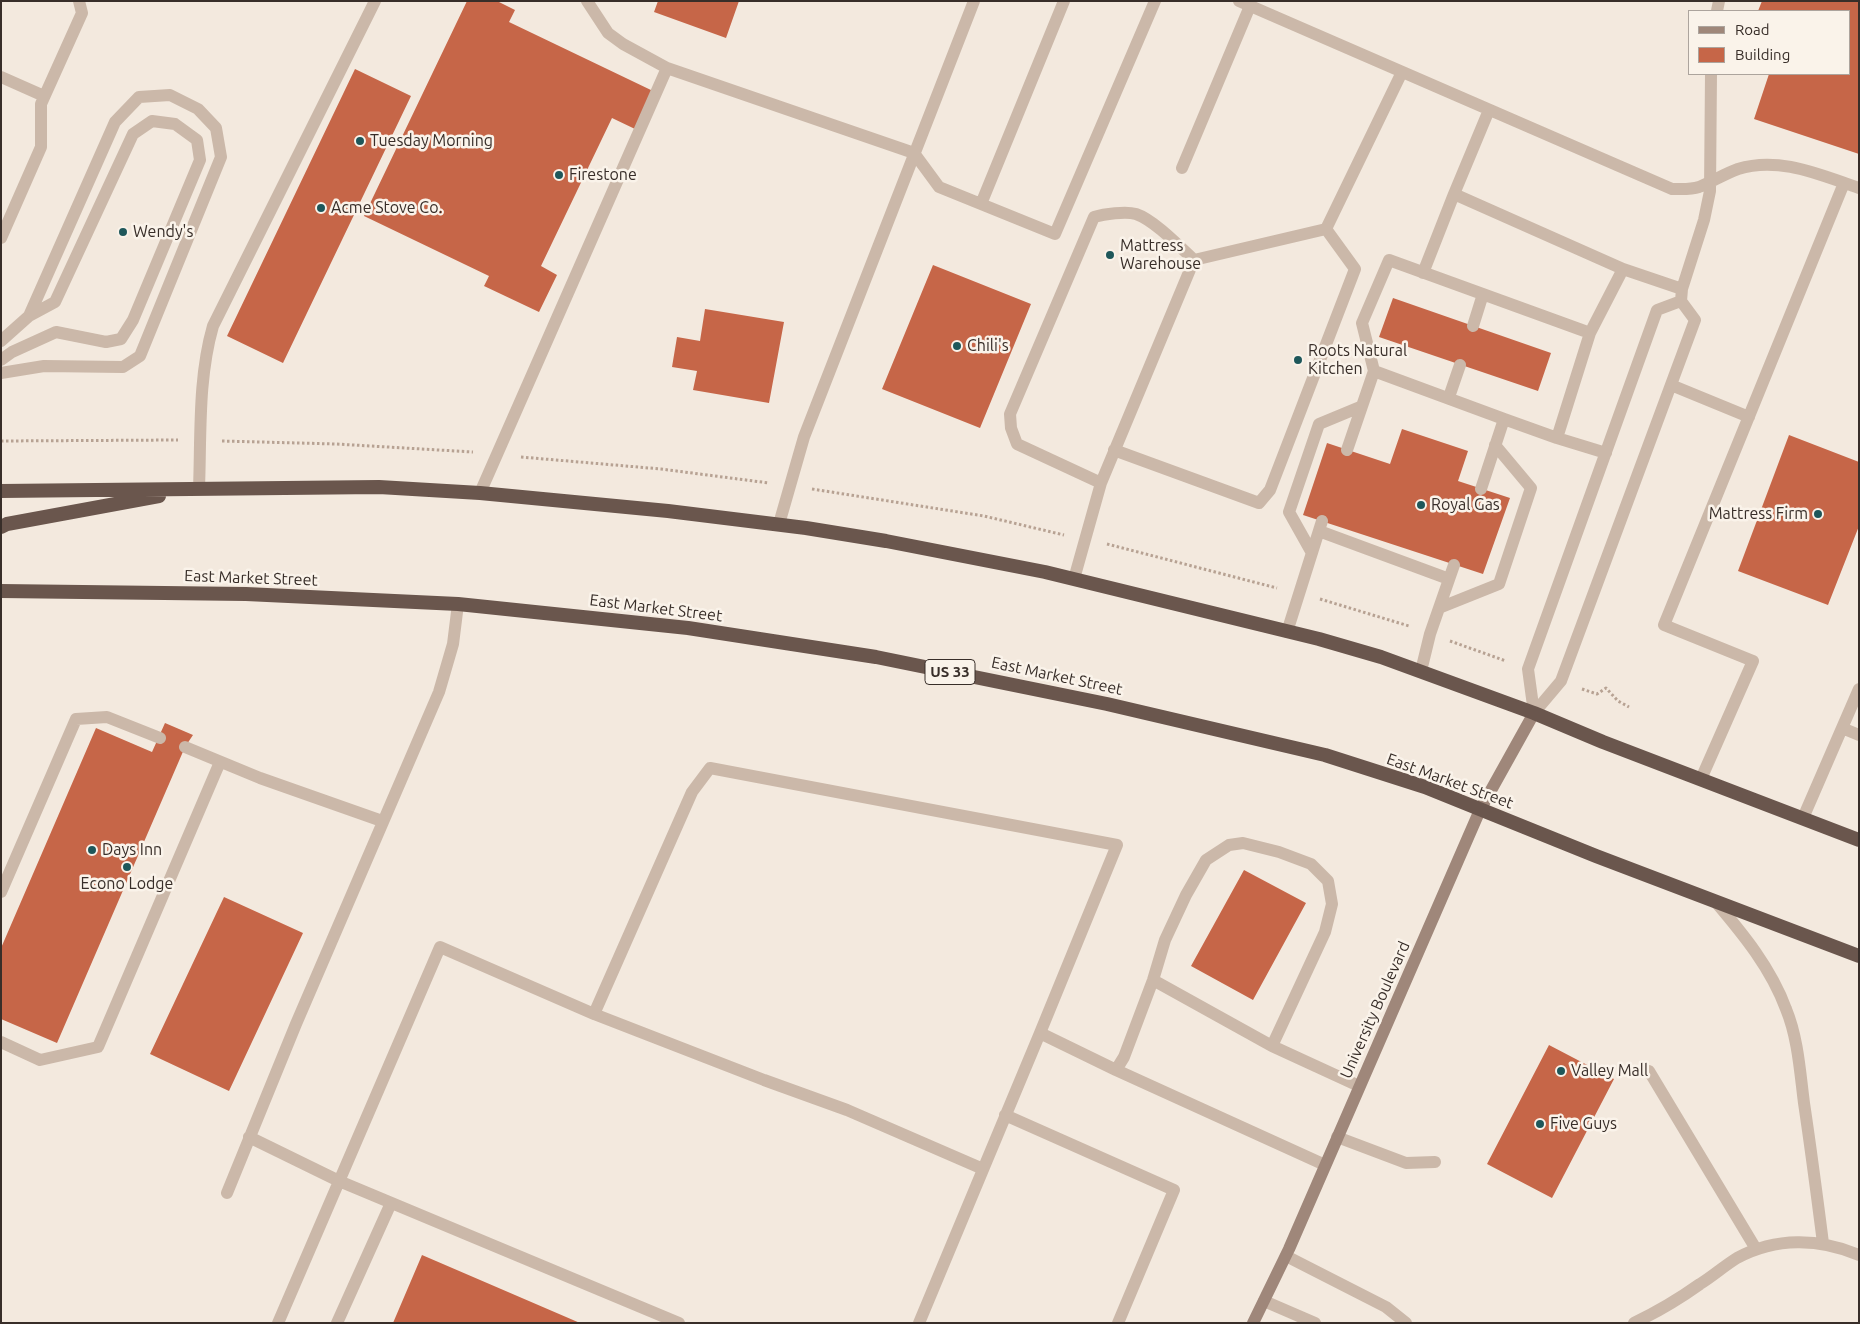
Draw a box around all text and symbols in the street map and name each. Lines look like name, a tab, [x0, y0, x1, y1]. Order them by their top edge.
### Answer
legend	[1688, 10, 1850, 75]
text: Road	[1735, 21, 1770, 38]
text: Building	[1735, 46, 1790, 63]
place label: Tuesday Morning	[370, 131, 493, 151]
marker: Tuesday Morning	[354, 135, 366, 147]
place label: Firestone	[569, 165, 637, 185]
marker: Firestone	[553, 169, 565, 181]
place label: Acme Stove Co.	[331, 198, 442, 218]
marker: Acme Stove Co.	[315, 202, 327, 214]
place label: Wendy's	[133, 222, 193, 242]
marker: Wendy's	[117, 226, 129, 238]
place label: Mattress Warehouse	[1120, 236, 1201, 274]
marker: Mattress Warehouse	[1104, 249, 1116, 261]
place label: Chili's	[967, 336, 1009, 356]
marker: Chili's	[951, 340, 963, 352]
place label: Roots Natural Kitchen	[1308, 341, 1407, 379]
marker: Roots Natural Kitchen	[1292, 354, 1304, 366]
place label: Royal Gas	[1431, 495, 1500, 515]
marker: Royal Gas	[1415, 499, 1427, 511]
place label: Mattress Firm	[1709, 504, 1808, 524]
marker: Mattress Firm	[1812, 508, 1824, 520]
street label: East Market Street	[184, 566, 318, 590]
street label: East Market Street	[589, 590, 723, 626]
street label: East Market Street	[990, 653, 1124, 699]
road number: US 33	[925, 660, 975, 684]
street label: East Market Street	[1384, 749, 1516, 813]
place label: Days Inn	[102, 840, 162, 860]
marker: Days Inn	[86, 844, 98, 856]
marker: Econo Lodge	[121, 861, 133, 873]
place label: Econo Lodge	[81, 874, 173, 894]
street label: University Boulevard	[1336, 938, 1414, 1082]
place label: Valley Mall	[1571, 1061, 1648, 1081]
marker: Valley Mall	[1555, 1065, 1567, 1077]
place label: Five Guys	[1550, 1114, 1617, 1134]
marker: Five Guys	[1534, 1118, 1546, 1130]

